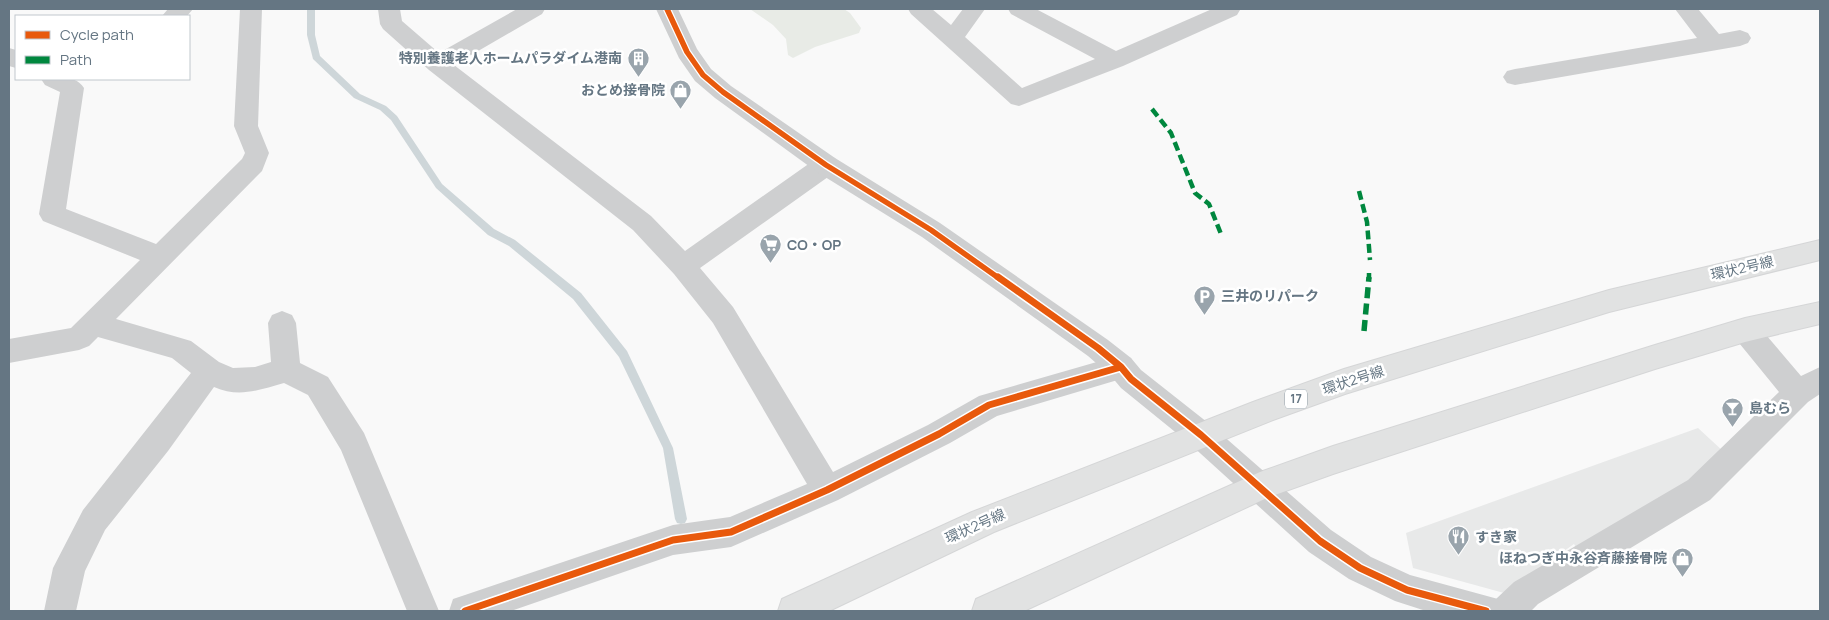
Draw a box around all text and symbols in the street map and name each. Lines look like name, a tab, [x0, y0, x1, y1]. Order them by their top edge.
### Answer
legend	[15, 15, 190, 80]
text: Cycle path	[60, 24, 134, 45]
building icon: 特別養護老人ホームパラダイム港南	[626, 46, 650, 77]
place label: 特別養護老人ホームパラダイム港南	[399, 48, 622, 67]
text: Path	[60, 49, 92, 70]
shop icon: おとめ接骨院	[669, 78, 693, 109]
place label: おとめ接骨院	[581, 80, 665, 99]
supermarket icon: CO・OP	[759, 233, 783, 264]
place label: CO・OP	[787, 235, 841, 254]
street label: 環状2号線	[1709, 251, 1775, 284]
parking icon: 三井のリパーク	[1193, 284, 1217, 315]
place label: 三井のリパーク	[1221, 286, 1319, 305]
street label: 環状2号線	[1319, 361, 1386, 398]
road number: 17	[1285, 389, 1307, 408]
bar icon: 島むら	[1721, 396, 1745, 427]
place label: 島むら	[1749, 398, 1791, 417]
street label: 環状2号線	[942, 504, 1008, 547]
restaurant icon: すき家	[1447, 525, 1471, 556]
place label: すき家	[1475, 527, 1517, 546]
shop icon: ほねつぎ中永谷斉藤接骨院	[1671, 546, 1695, 577]
place label: ほねつぎ中永谷斉藤接骨院	[1499, 548, 1667, 567]

